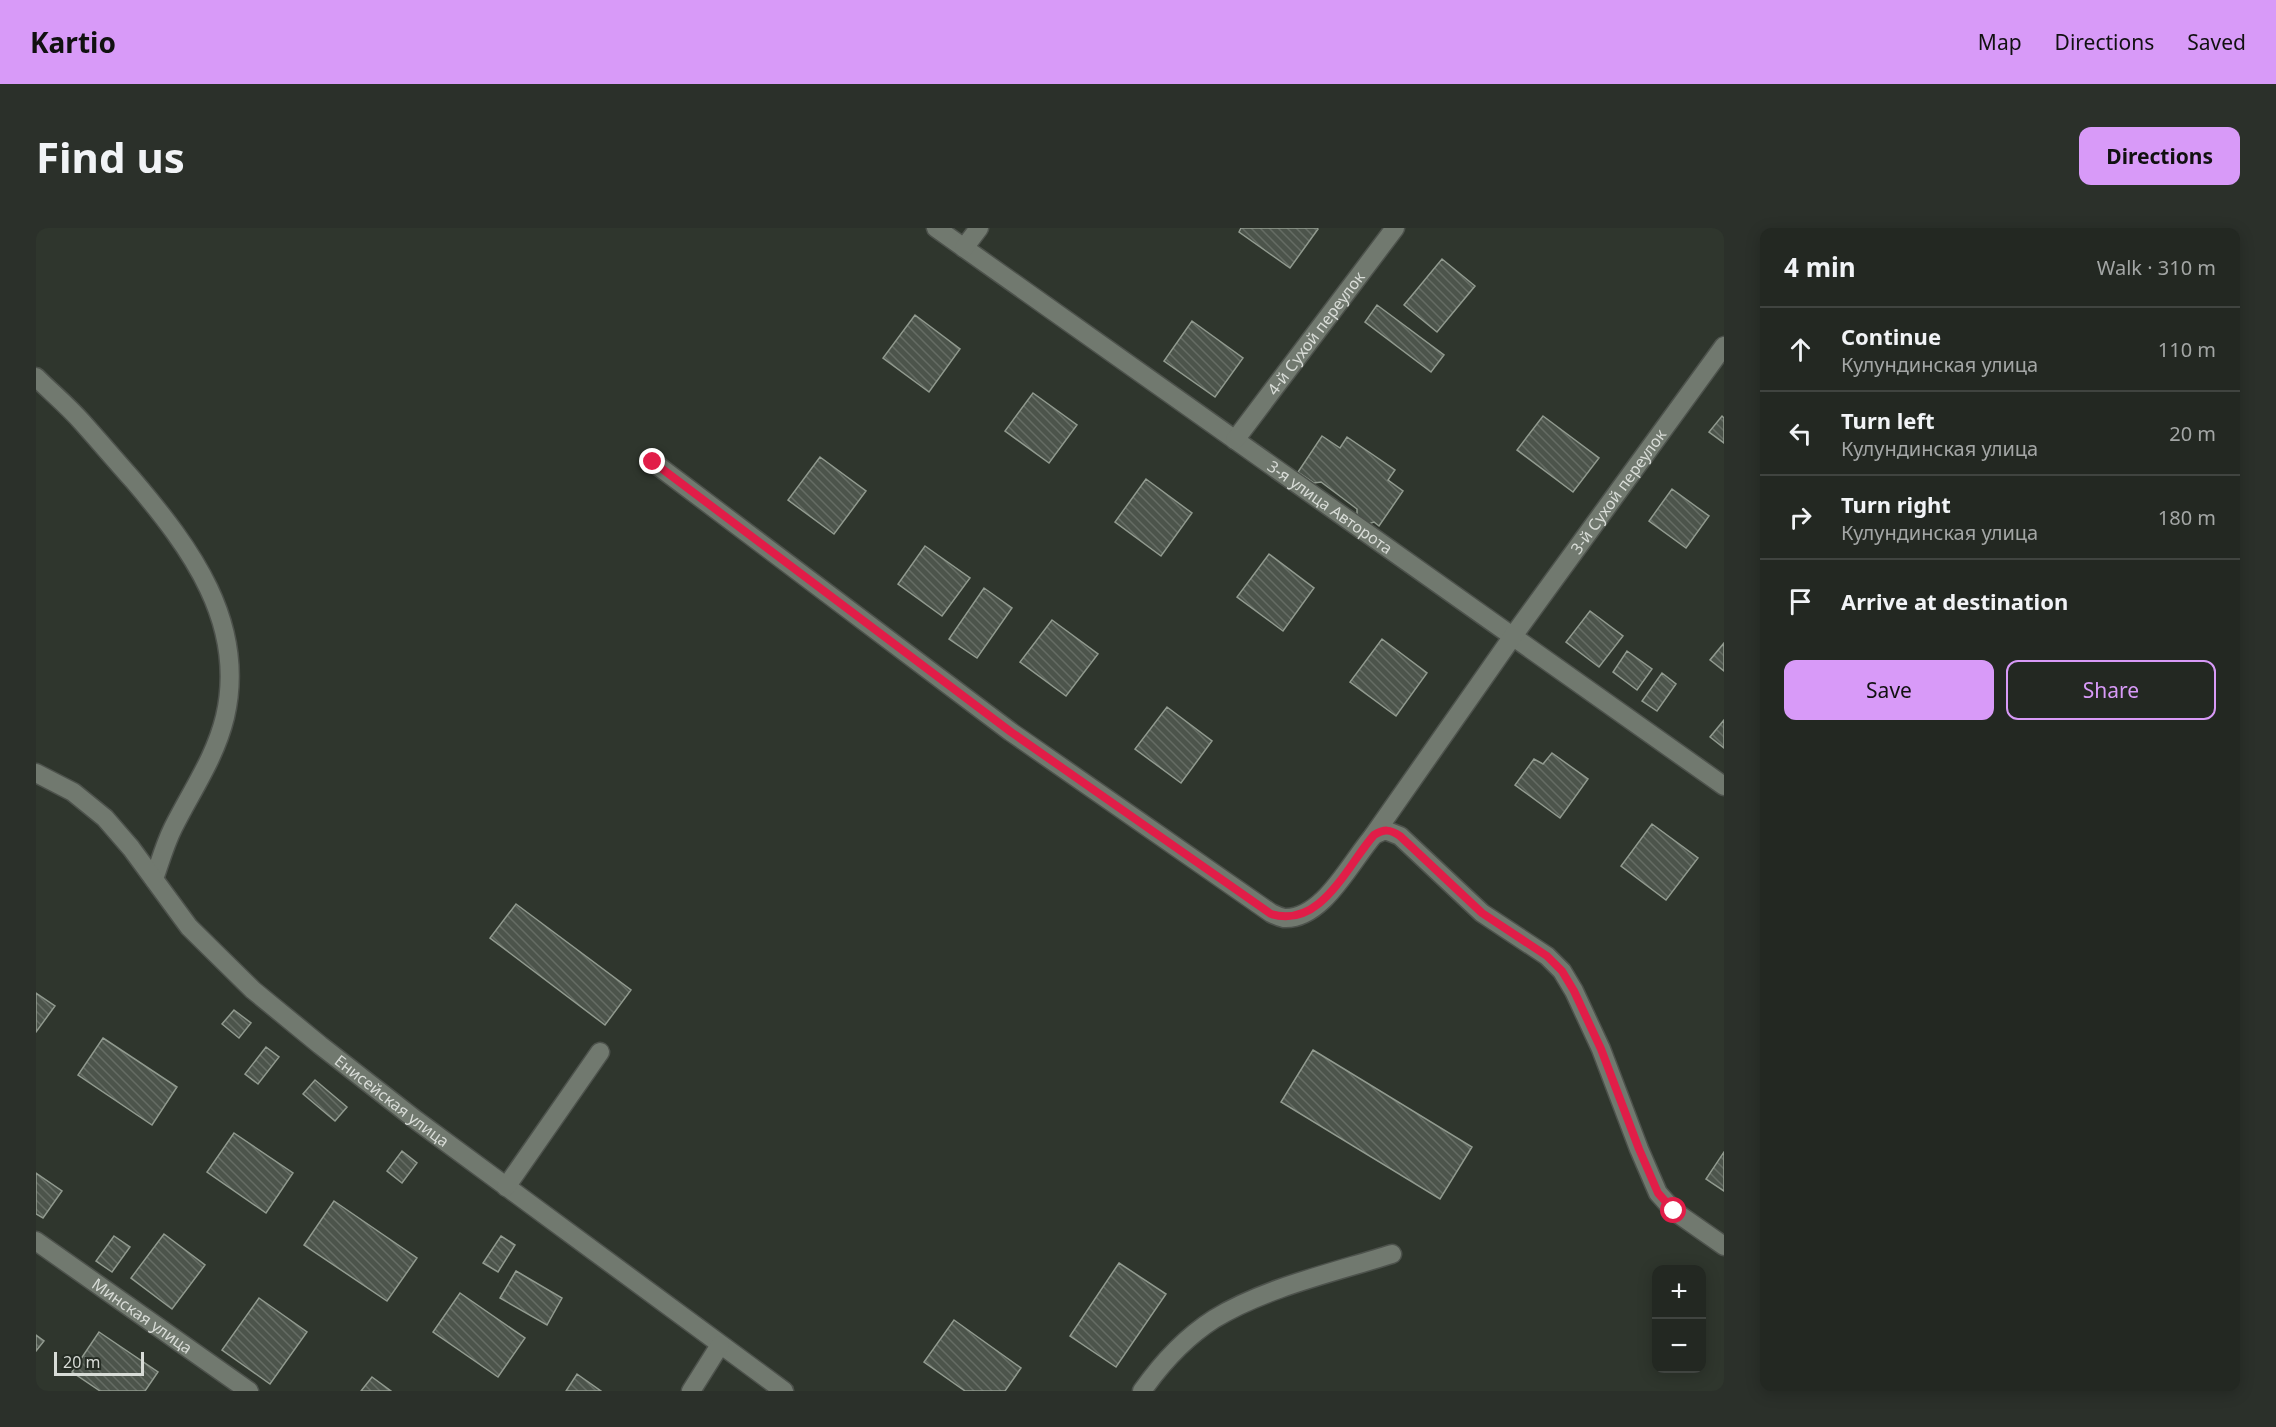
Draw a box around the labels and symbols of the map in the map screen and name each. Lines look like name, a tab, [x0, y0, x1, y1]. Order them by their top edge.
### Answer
street label: 4-й Сухой переулок	[1262, 266, 1370, 399]
street label: 3-й Сухой переулок	[1565, 424, 1671, 558]
route end	[639, 448, 665, 474]
street label: 3-я улица Авторота	[1263, 455, 1397, 559]
street label: Енисейская улица	[330, 1050, 454, 1152]
route start	[1660, 1197, 1686, 1223]
street label: Минская улица	[88, 1273, 197, 1359]
scale bar	[54, 1349, 144, 1376]

